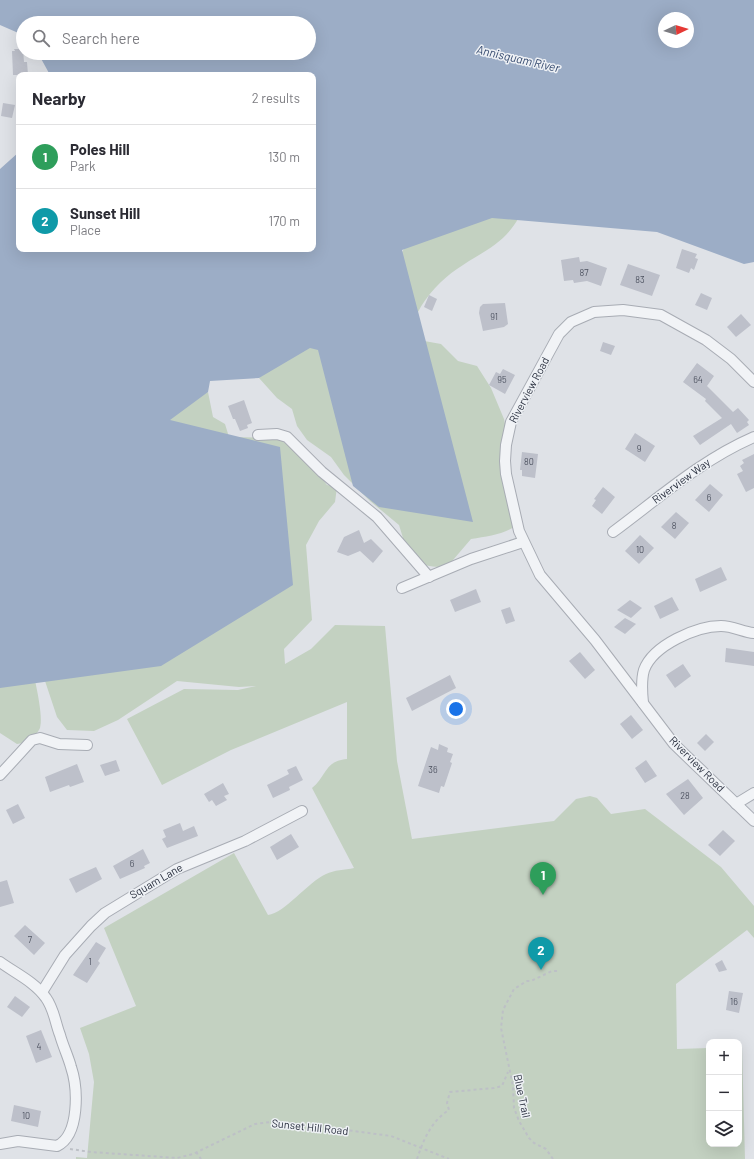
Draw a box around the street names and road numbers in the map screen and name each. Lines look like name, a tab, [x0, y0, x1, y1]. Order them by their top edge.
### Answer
street label: Riverview Road	[506, 355, 551, 425]
street label: Riverview Way	[649, 455, 712, 506]
street label: Riverview Road	[667, 733, 728, 794]
street label: Squam Lane	[127, 860, 185, 901]
street label: Blue Trail	[512, 1073, 533, 1119]
street label: Sunset Hill Road	[271, 1116, 349, 1137]

